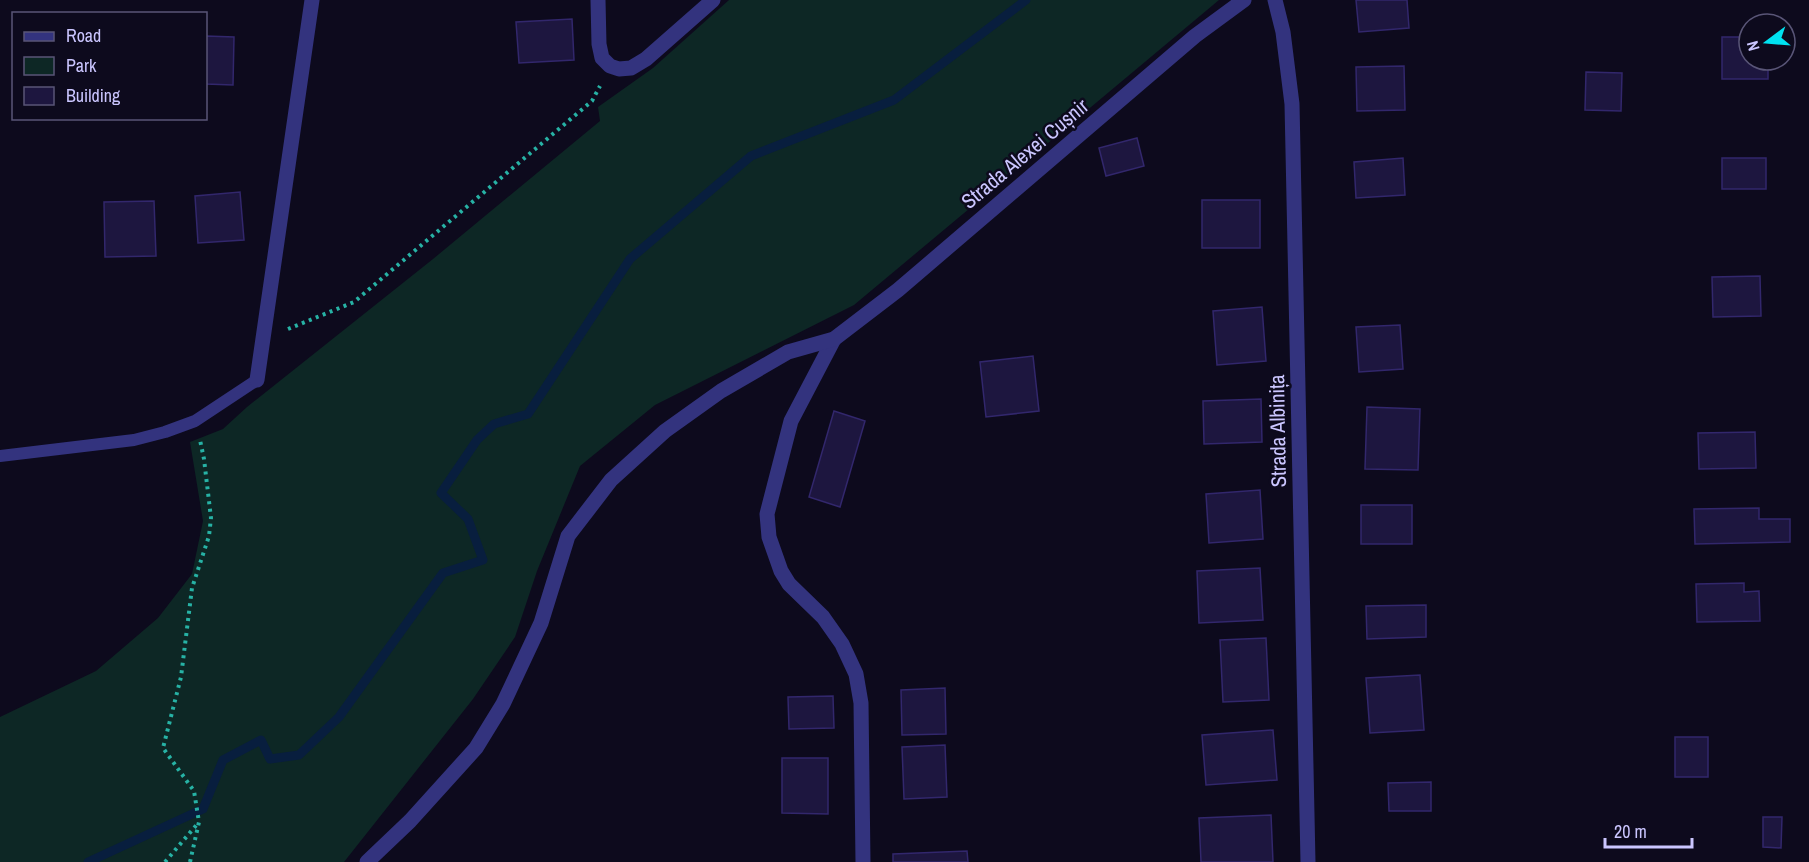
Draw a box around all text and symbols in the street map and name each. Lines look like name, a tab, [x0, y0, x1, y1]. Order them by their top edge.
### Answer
legend	[12, 12, 207, 120]
north arrow	[1737, 12, 1797, 72]
text: Road	[66, 23, 101, 48]
text: N	[1741, 39, 1764, 54]
text: Park	[66, 53, 97, 78]
text: Building	[66, 83, 121, 108]
street label: Strada Alexei Cușnir	[955, 92, 1095, 215]
street label: Strada Albinița	[1262, 374, 1293, 488]
scale bar	[1605, 811, 1692, 849]
text: 20 m	[1614, 819, 1647, 844]

